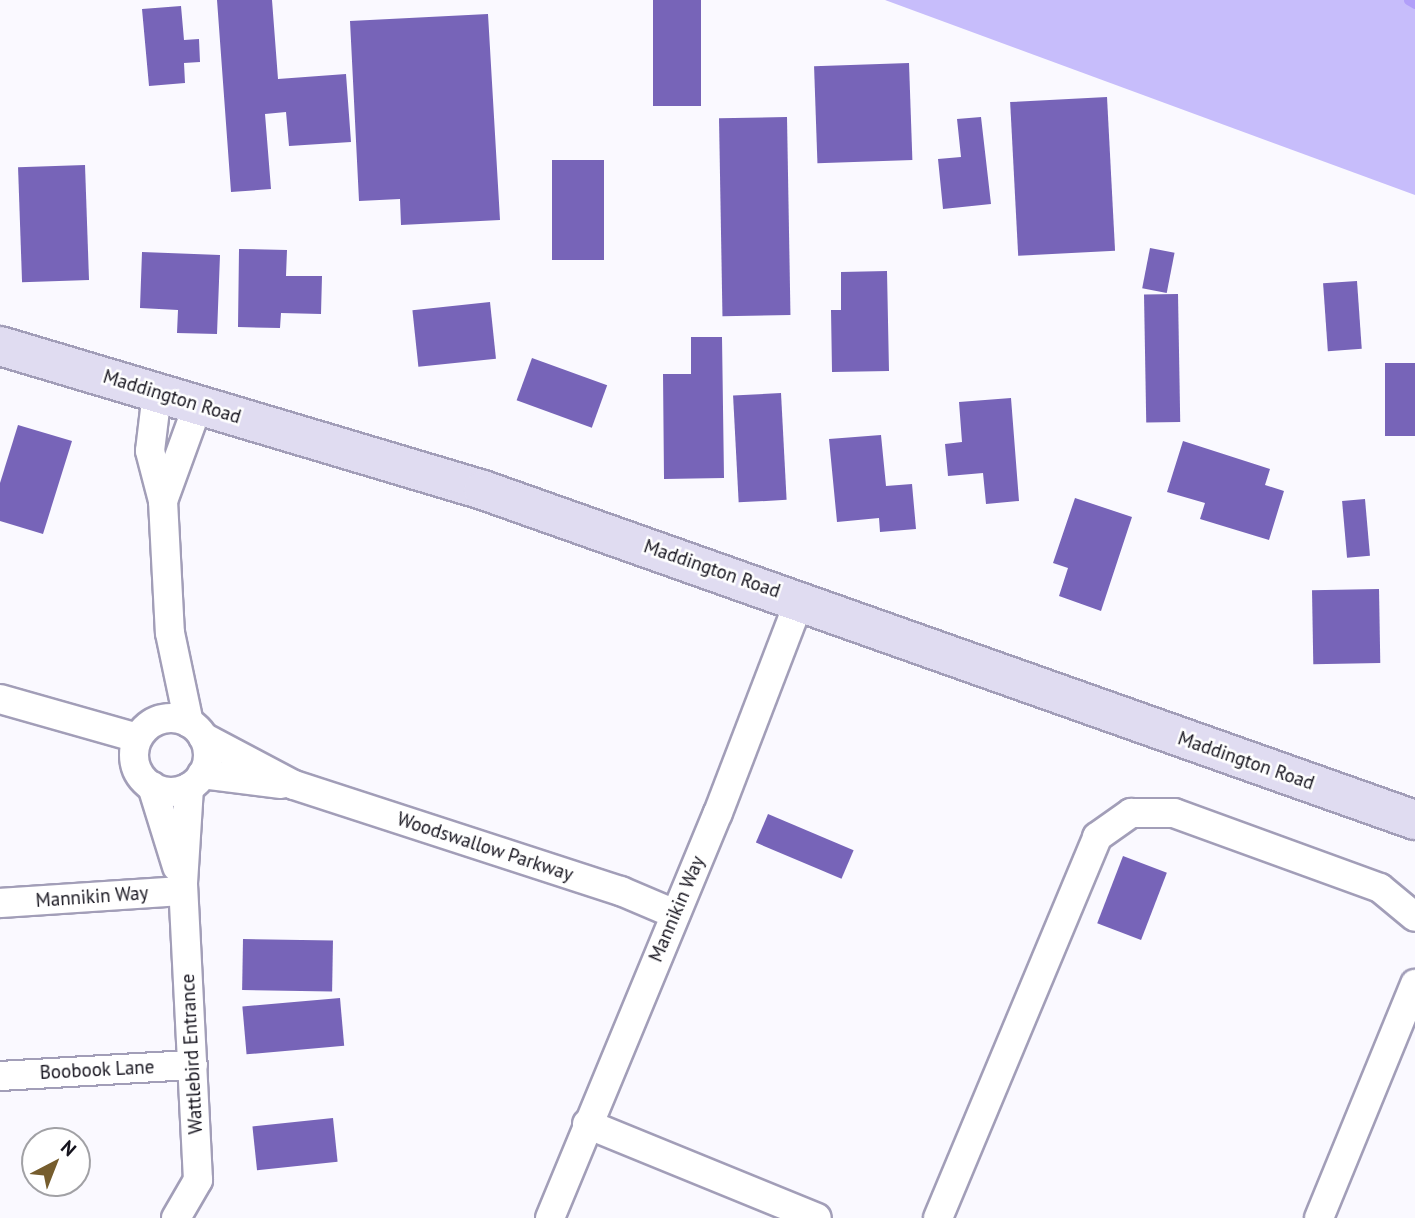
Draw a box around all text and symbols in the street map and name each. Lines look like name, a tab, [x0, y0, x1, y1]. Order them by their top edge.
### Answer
street label: Maddington Road	[100, 365, 244, 429]
street label: Maddington Road	[641, 535, 783, 603]
street label: Maddington Road	[1175, 727, 1317, 795]
street label: Woodswallow Parkway	[394, 808, 576, 886]
street label: Mannikin Way	[644, 852, 710, 966]
street label: Mannikin Way	[35, 882, 149, 912]
street label: Wattlebird Entrance	[176, 973, 208, 1135]
street label: Boobook Lane	[39, 1056, 155, 1084]
north arrow	[21, 1127, 91, 1197]
text: N	[56, 1135, 81, 1161]

